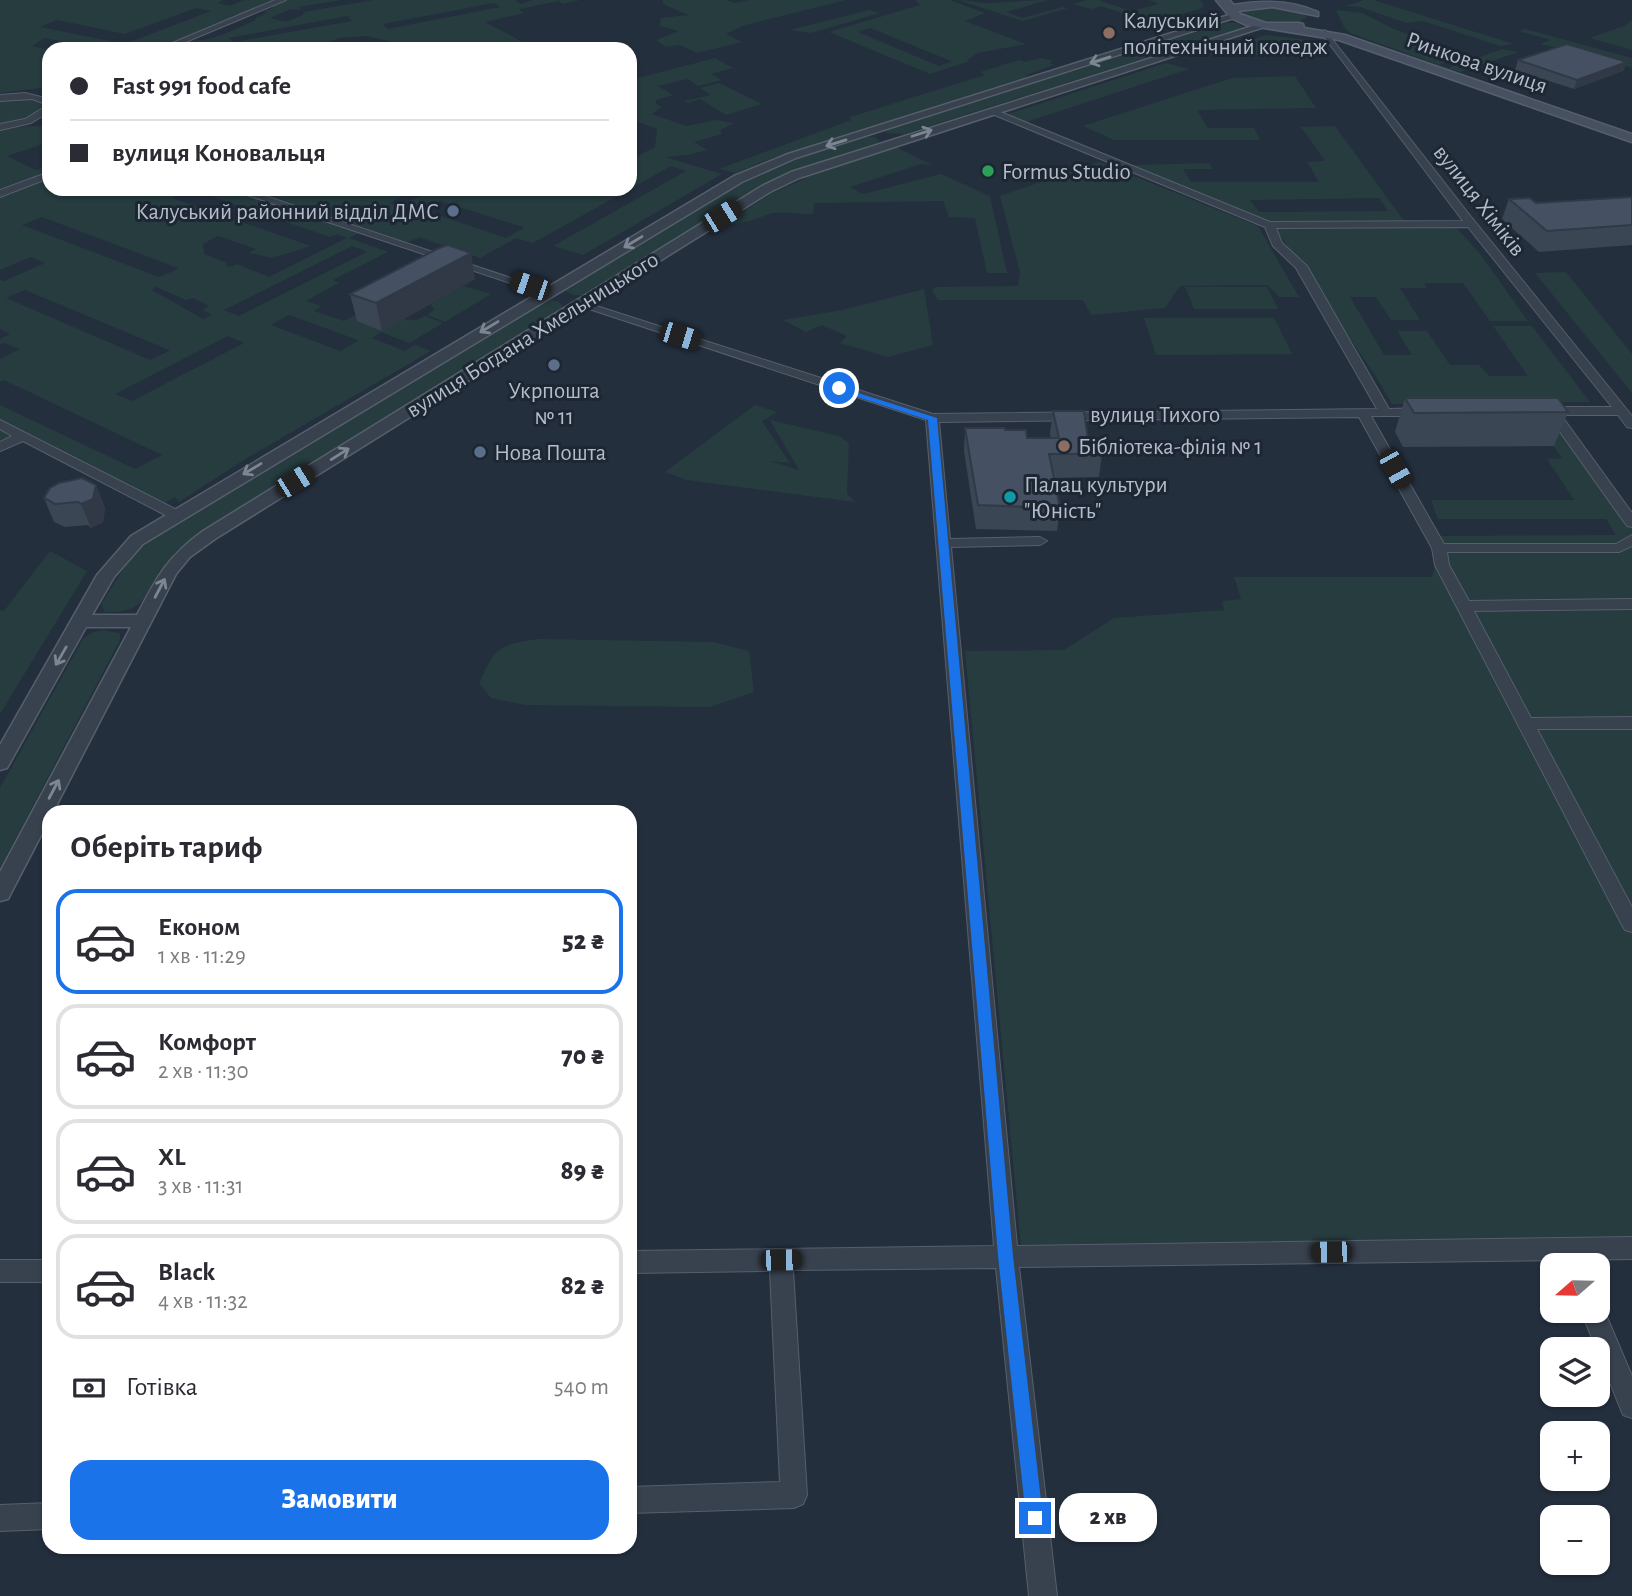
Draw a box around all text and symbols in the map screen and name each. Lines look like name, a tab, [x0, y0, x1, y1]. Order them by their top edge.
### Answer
place label: Калуський політехнічний коледж	[1123, 10, 1328, 59]
marker: Калуський політехнічний коледж	[1101, 25, 1117, 41]
street label: Ринкова вулиця	[1403, 29, 1550, 98]
one-way arrow	[1089, 54, 1111, 67]
text: Fast 991 food cafe	[112, 73, 291, 99]
one-way arrow	[911, 126, 933, 138]
one-way arrow	[826, 137, 848, 150]
text: вулиця Коновальця	[112, 140, 326, 166]
street label: вулиця Хіміків	[1429, 141, 1529, 261]
place label: Formus Studio	[1002, 161, 1131, 184]
marker: Formus Studio	[980, 163, 996, 179]
car	[699, 196, 746, 236]
place label: Калуський районний відділ ДМС	[135, 201, 439, 224]
marker: Калуський районний відділ ДМС	[445, 203, 461, 219]
one-way arrow	[623, 235, 643, 249]
street label: вулиця Богдана Хмельницького	[403, 248, 663, 422]
car	[507, 269, 554, 303]
one-way arrow	[479, 320, 499, 334]
car	[657, 320, 704, 352]
marker: Укрпошта № 11	[546, 357, 562, 373]
route start	[823, 372, 855, 404]
place label: Укрпошта № 11	[508, 380, 600, 429]
street label: вулиця Тихого	[1090, 404, 1220, 427]
place label: Бібліотека-філія № 1	[1078, 436, 1262, 459]
marker: Бібліотека-філія № 1	[1056, 438, 1072, 454]
place label: Нова Пошта	[494, 442, 606, 465]
marker: Нова Пошта	[472, 444, 488, 460]
one-way arrow	[330, 446, 349, 461]
car	[1376, 446, 1415, 492]
car	[272, 461, 319, 501]
one-way arrow	[242, 463, 262, 477]
place label: Палац культури "Юність"	[1024, 474, 1168, 523]
marker: Палац культури "Юність"	[1002, 489, 1018, 505]
one-way arrow	[153, 578, 167, 598]
one-way arrow	[53, 646, 67, 666]
one-way arrow	[48, 779, 62, 800]
text: Оберіть тариф	[70, 831, 262, 863]
icon: car	[74, 910, 137, 973]
text: Економ	[158, 914, 240, 940]
text: 52 ₴	[562, 928, 605, 954]
text: 1 хв · 11:29	[158, 945, 246, 968]
icon: car	[74, 1025, 137, 1088]
text: Комфорт	[158, 1029, 256, 1055]
text: 70 ₴	[561, 1043, 605, 1069]
text: 2 хв · 11:30	[158, 1060, 249, 1083]
icon: car	[74, 1140, 137, 1203]
text: XL	[158, 1144, 185, 1170]
text: 89 ₴	[560, 1158, 605, 1184]
text: 3 хв · 11:31	[158, 1175, 243, 1198]
car	[1310, 1241, 1353, 1263]
car	[760, 1249, 803, 1271]
north arrow	[1540, 1253, 1610, 1323]
map controls	[1540, 1253, 1610, 1575]
icon: car	[74, 1255, 137, 1318]
text: Black	[158, 1259, 215, 1285]
text: 82 ₴	[561, 1273, 605, 1299]
text: 4 хв · 11:32	[158, 1290, 248, 1313]
button: layers	[1540, 1337, 1610, 1407]
icon: cash	[70, 1369, 108, 1407]
text: Готівка	[126, 1374, 198, 1400]
text: 540 m	[554, 1376, 609, 1399]
button: +	[1540, 1421, 1610, 1491]
button: Замовити	[70, 1460, 609, 1540]
callout: 2 хв	[1060, 1494, 1158, 1542]
route end	[1019, 1502, 1051, 1534]
button: −	[1540, 1505, 1610, 1575]
text: 2 хв	[1090, 1506, 1126, 1529]

